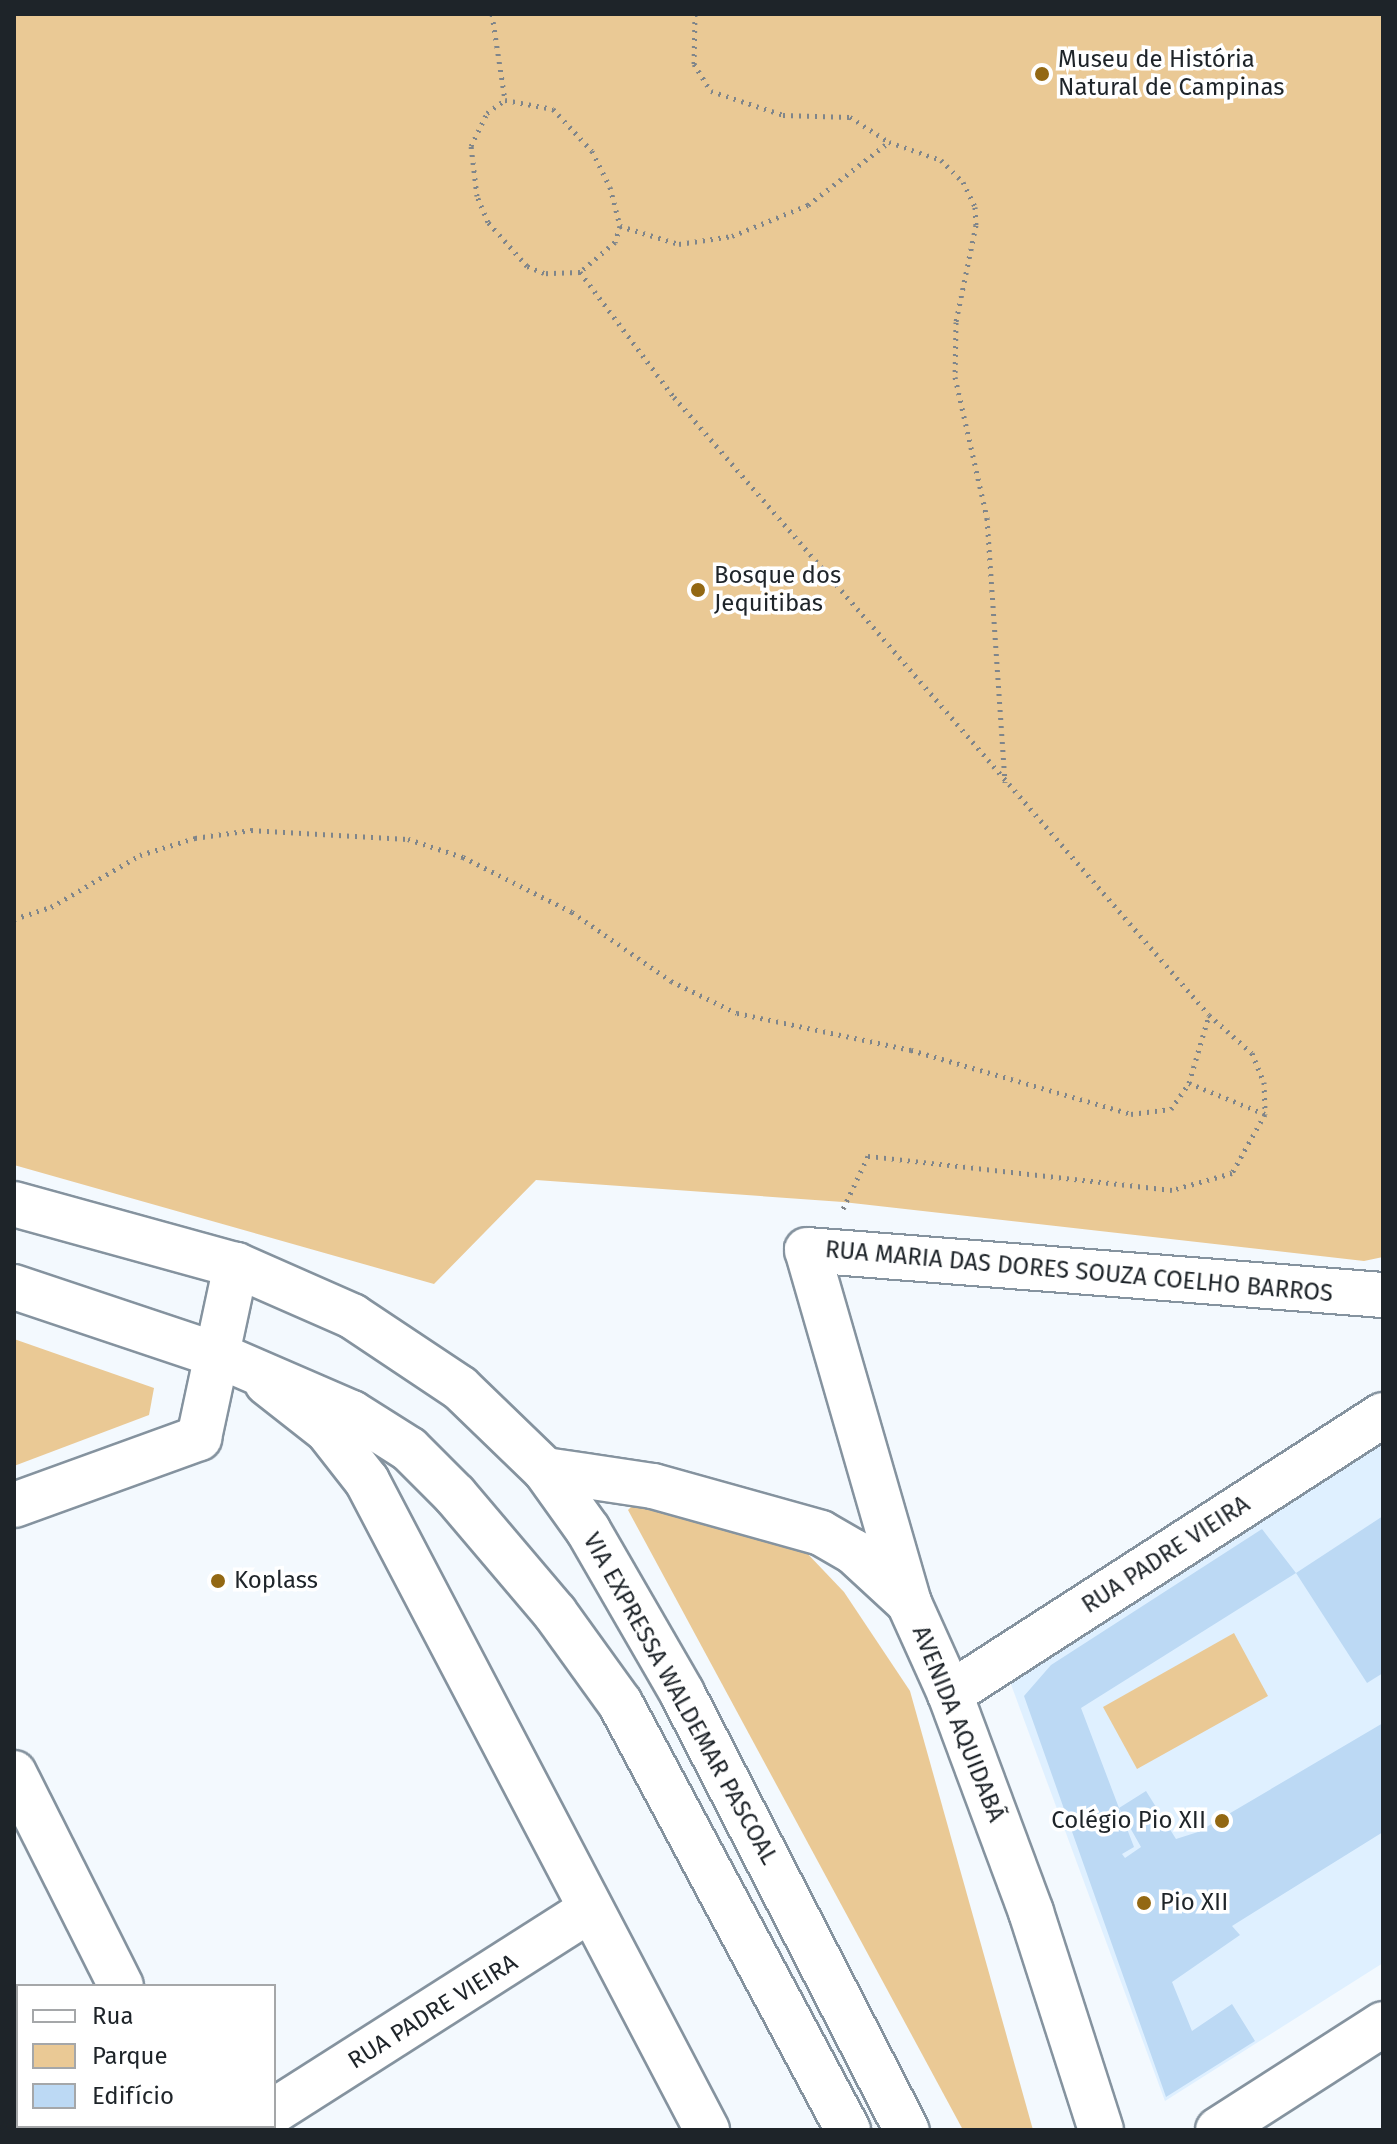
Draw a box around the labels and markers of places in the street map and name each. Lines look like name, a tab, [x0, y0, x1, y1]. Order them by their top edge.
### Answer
place label: Museu de História Natural de Campinas	[1058, 46, 1284, 102]
marker: Museu de História Natural de Campinas	[1033, 65, 1051, 83]
place label: Bosque dos Jequitibas	[714, 562, 841, 618]
marker: Bosque dos Jequitibas	[689, 581, 707, 599]
place label: Koplass	[234, 1567, 318, 1595]
marker: Koplass	[209, 1572, 227, 1590]
place label: Colégio Pio XII	[1051, 1807, 1206, 1835]
marker: Colégio Pio XII	[1213, 1812, 1231, 1830]
place label: Pio XII	[1160, 1889, 1228, 1917]
marker: Pio XII	[1135, 1894, 1153, 1912]

